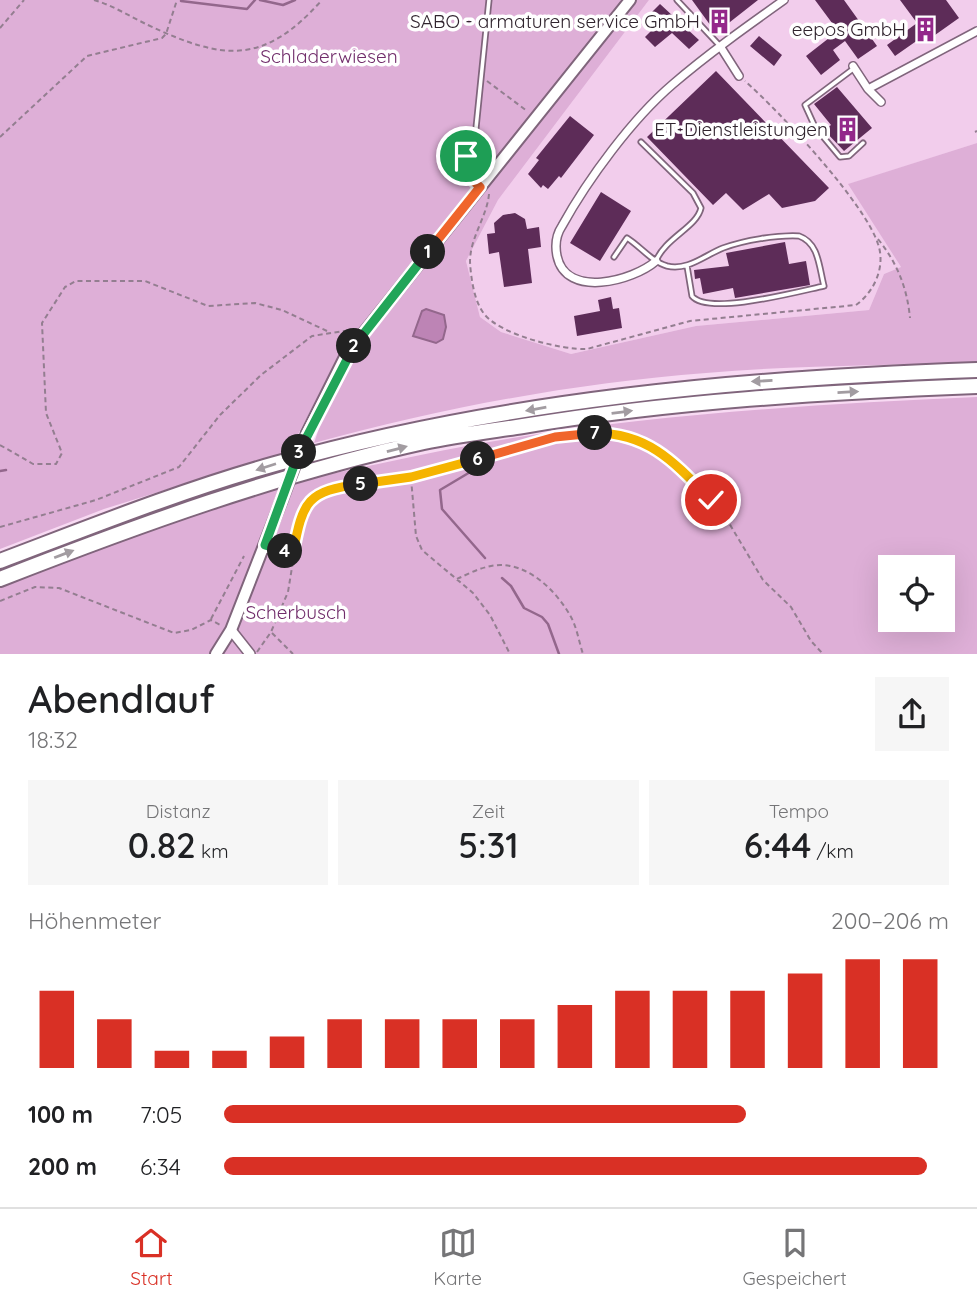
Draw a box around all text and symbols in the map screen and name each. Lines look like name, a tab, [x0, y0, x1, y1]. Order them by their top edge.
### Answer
building icon: SABO - armaturen service GmbH	[706, 7, 734, 35]
place label: SABO - armaturen service GmbH	[410, 9, 700, 33]
building icon: eepos GmbH	[912, 15, 940, 43]
place label: eepos GmbH	[792, 17, 906, 41]
park label: Schladerwiesen	[260, 44, 398, 68]
building icon: ET-Dienstleistungen	[834, 115, 862, 143]
place label: ET-Dienstleistungen	[654, 117, 828, 141]
pin	[436, 126, 496, 186]
icon: arrive	[447, 137, 485, 175]
pin: 1	[410, 234, 446, 270]
text: 1	[424, 239, 431, 263]
pin: 2	[336, 328, 372, 364]
text: 2	[348, 333, 359, 357]
one-way arrow	[751, 376, 773, 387]
one-way arrow	[837, 387, 859, 398]
one-way arrow	[525, 404, 547, 415]
one-way arrow	[611, 406, 633, 417]
pin: 7	[578, 416, 612, 450]
text: 7	[589, 420, 600, 444]
pin: 3	[282, 434, 316, 470]
text: 3	[293, 439, 304, 463]
pin: 6	[461, 442, 496, 476]
one-way arrow	[387, 443, 409, 454]
text: 6	[472, 446, 483, 470]
one-way arrow	[256, 462, 277, 473]
pin: 5	[344, 466, 378, 502]
pin	[681, 470, 741, 530]
text: 5	[355, 471, 366, 495]
icon: check	[692, 481, 730, 519]
pin: 4	[268, 534, 302, 568]
text: 4	[279, 538, 290, 562]
one-way arrow	[53, 548, 74, 559]
map controls	[878, 555, 955, 632]
button: locate	[878, 555, 955, 632]
park label: Scherbusch	[245, 600, 347, 624]
text: Abendlauf	[28, 675, 215, 723]
button: share	[875, 677, 949, 751]
text: 18:32	[28, 725, 78, 754]
text: Distanz	[146, 799, 211, 823]
text: Zeit	[472, 799, 505, 823]
text: Tempo	[769, 799, 829, 823]
text: 0.82	[128, 823, 196, 867]
text: 5:31	[458, 823, 519, 867]
text: 6:44	[744, 823, 811, 867]
text: km	[196, 839, 229, 863]
text: /km	[811, 839, 854, 863]
text: Höhenmeter	[28, 906, 161, 935]
text: 200–206 m	[831, 906, 949, 935]
text: 100 m	[28, 1100, 93, 1129]
text: 7:05	[140, 1100, 182, 1129]
text: 200 m	[28, 1152, 97, 1181]
text: 6:34	[140, 1152, 181, 1181]
tab: Start	[130, 1224, 173, 1290]
tab: Karte	[433, 1224, 482, 1290]
tab: Gespeichert	[742, 1224, 847, 1290]

